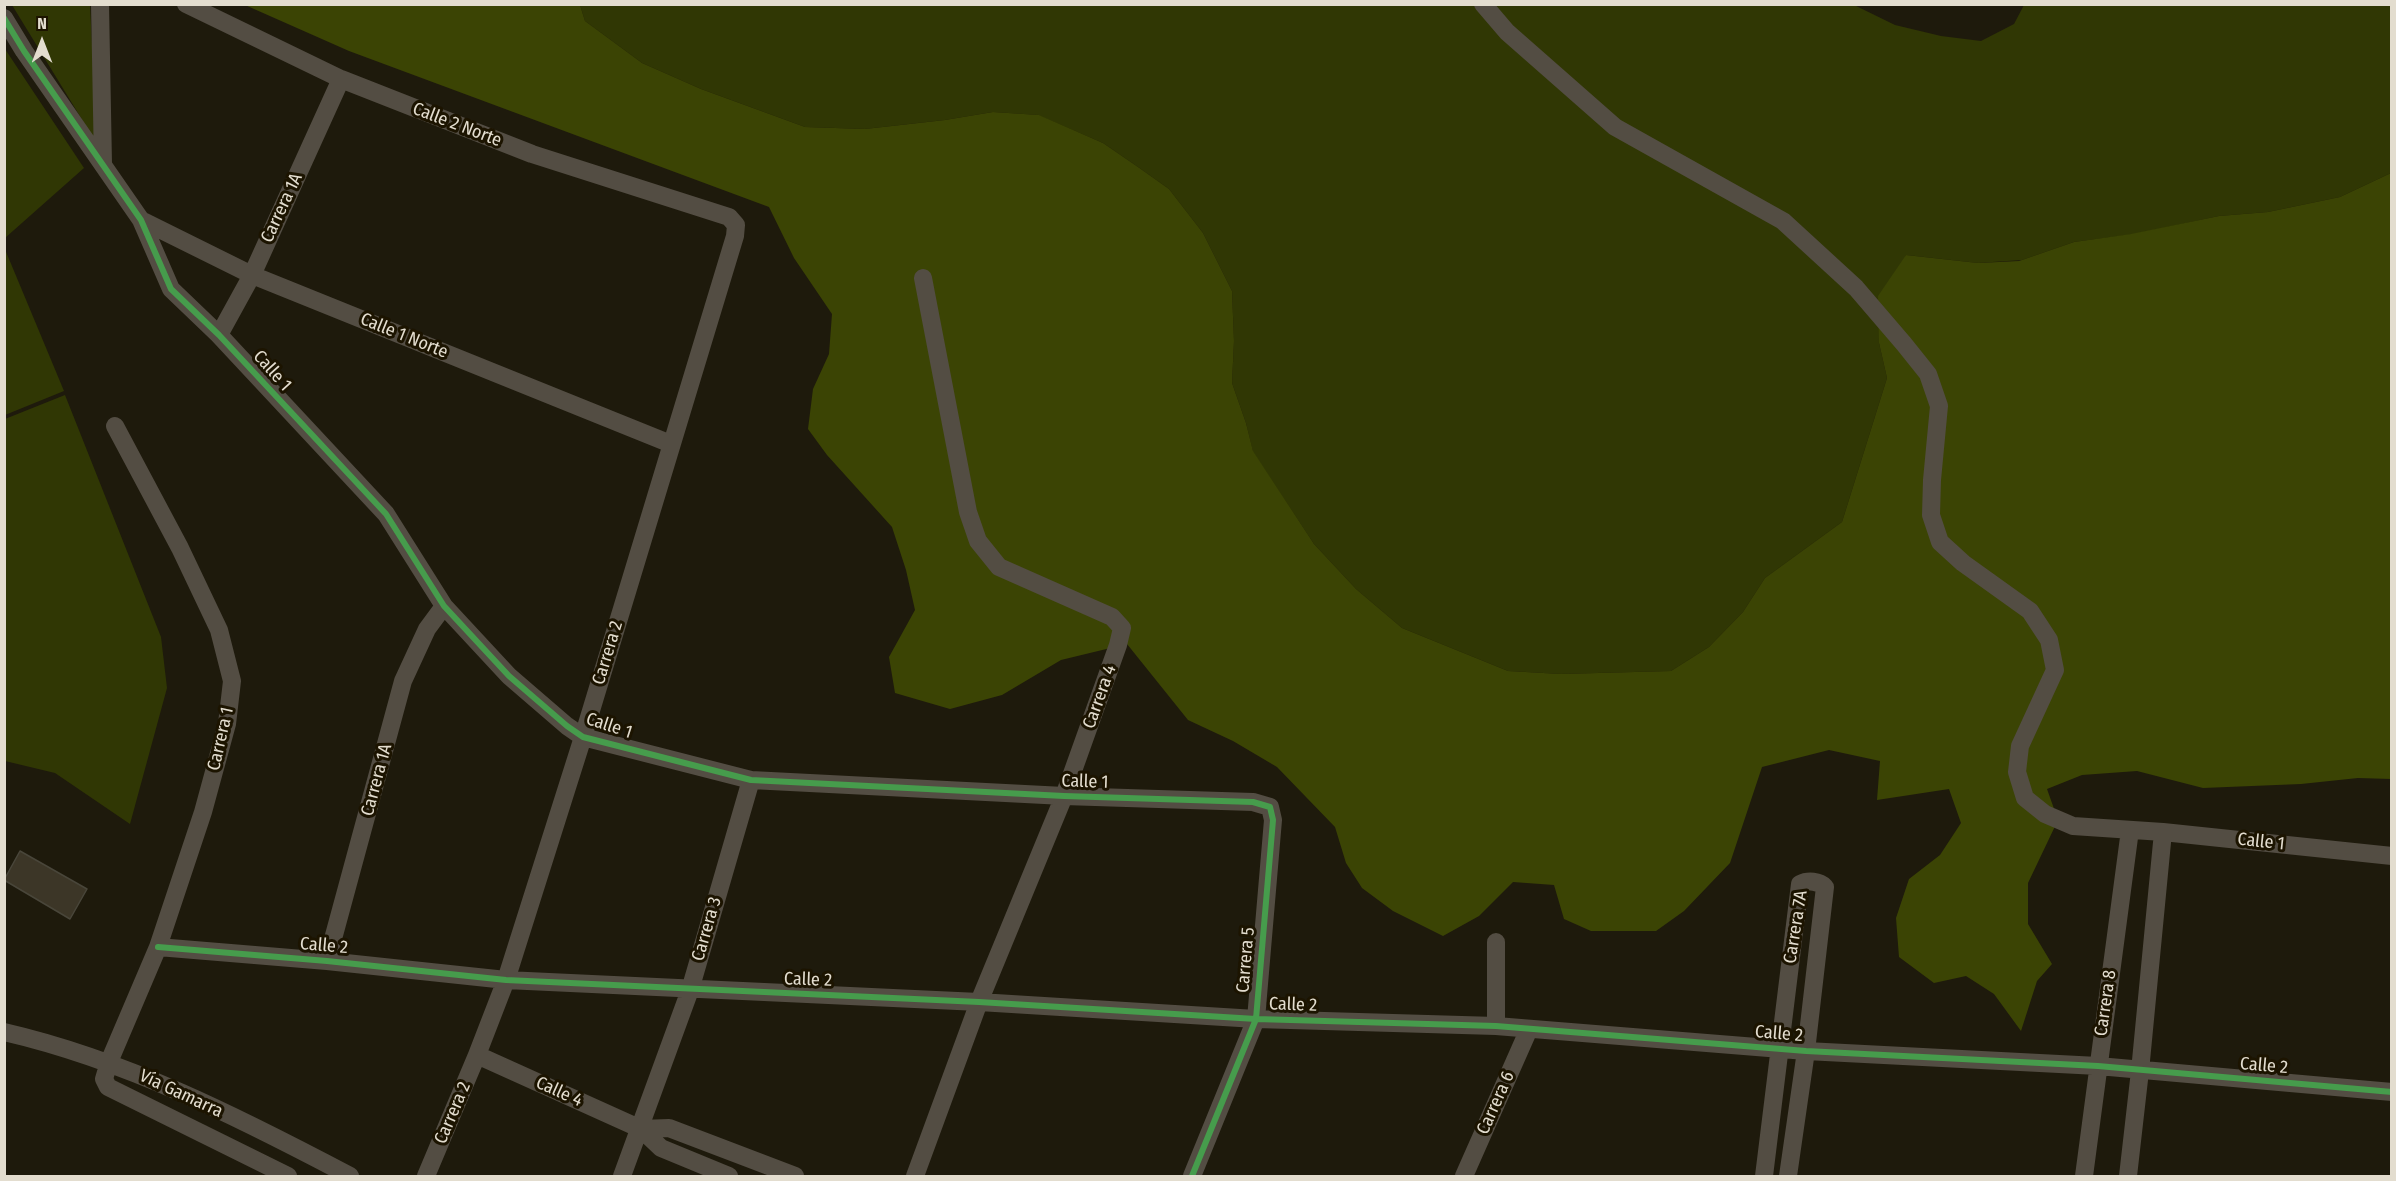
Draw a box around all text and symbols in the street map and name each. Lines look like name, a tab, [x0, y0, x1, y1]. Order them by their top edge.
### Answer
north arrow	[12, 12, 72, 72]
text: N	[37, 14, 47, 33]
street label: Calle 2 Norte	[409, 98, 505, 152]
street label: Carrera 1A	[257, 170, 307, 246]
street label: Calle 1 Norte	[357, 309, 451, 363]
street label: Calle 1	[248, 346, 296, 396]
street label: Carrera 2	[588, 619, 628, 687]
street label: Carrera 4	[1079, 662, 1121, 732]
street label: Carrera 1	[203, 705, 239, 773]
street label: Calle 1	[583, 708, 635, 744]
street label: Carrera 1A	[357, 741, 397, 819]
street label: Calle 1	[1061, 770, 1109, 794]
street label: Calle 1	[2236, 829, 2286, 855]
street label: Carrera 7A	[1780, 889, 1812, 965]
street label: Carrera 3	[688, 894, 726, 964]
street label: Carrera 5	[1232, 926, 1260, 994]
street label: Calle 2	[299, 933, 349, 959]
street label: Calle 2	[784, 968, 832, 992]
street label: Carrera 8	[2091, 969, 2121, 1037]
street label: Calle 2	[1269, 993, 1317, 1017]
street label: Calle 2	[1754, 1021, 1804, 1047]
street label: Calle 2	[2239, 1053, 2289, 1079]
street label: Vía Gamarra	[136, 1065, 226, 1123]
street label: Carrera 6	[1473, 1068, 1519, 1138]
street label: Calle 4	[532, 1072, 586, 1112]
street label: Carrera 2	[430, 1079, 476, 1147]

